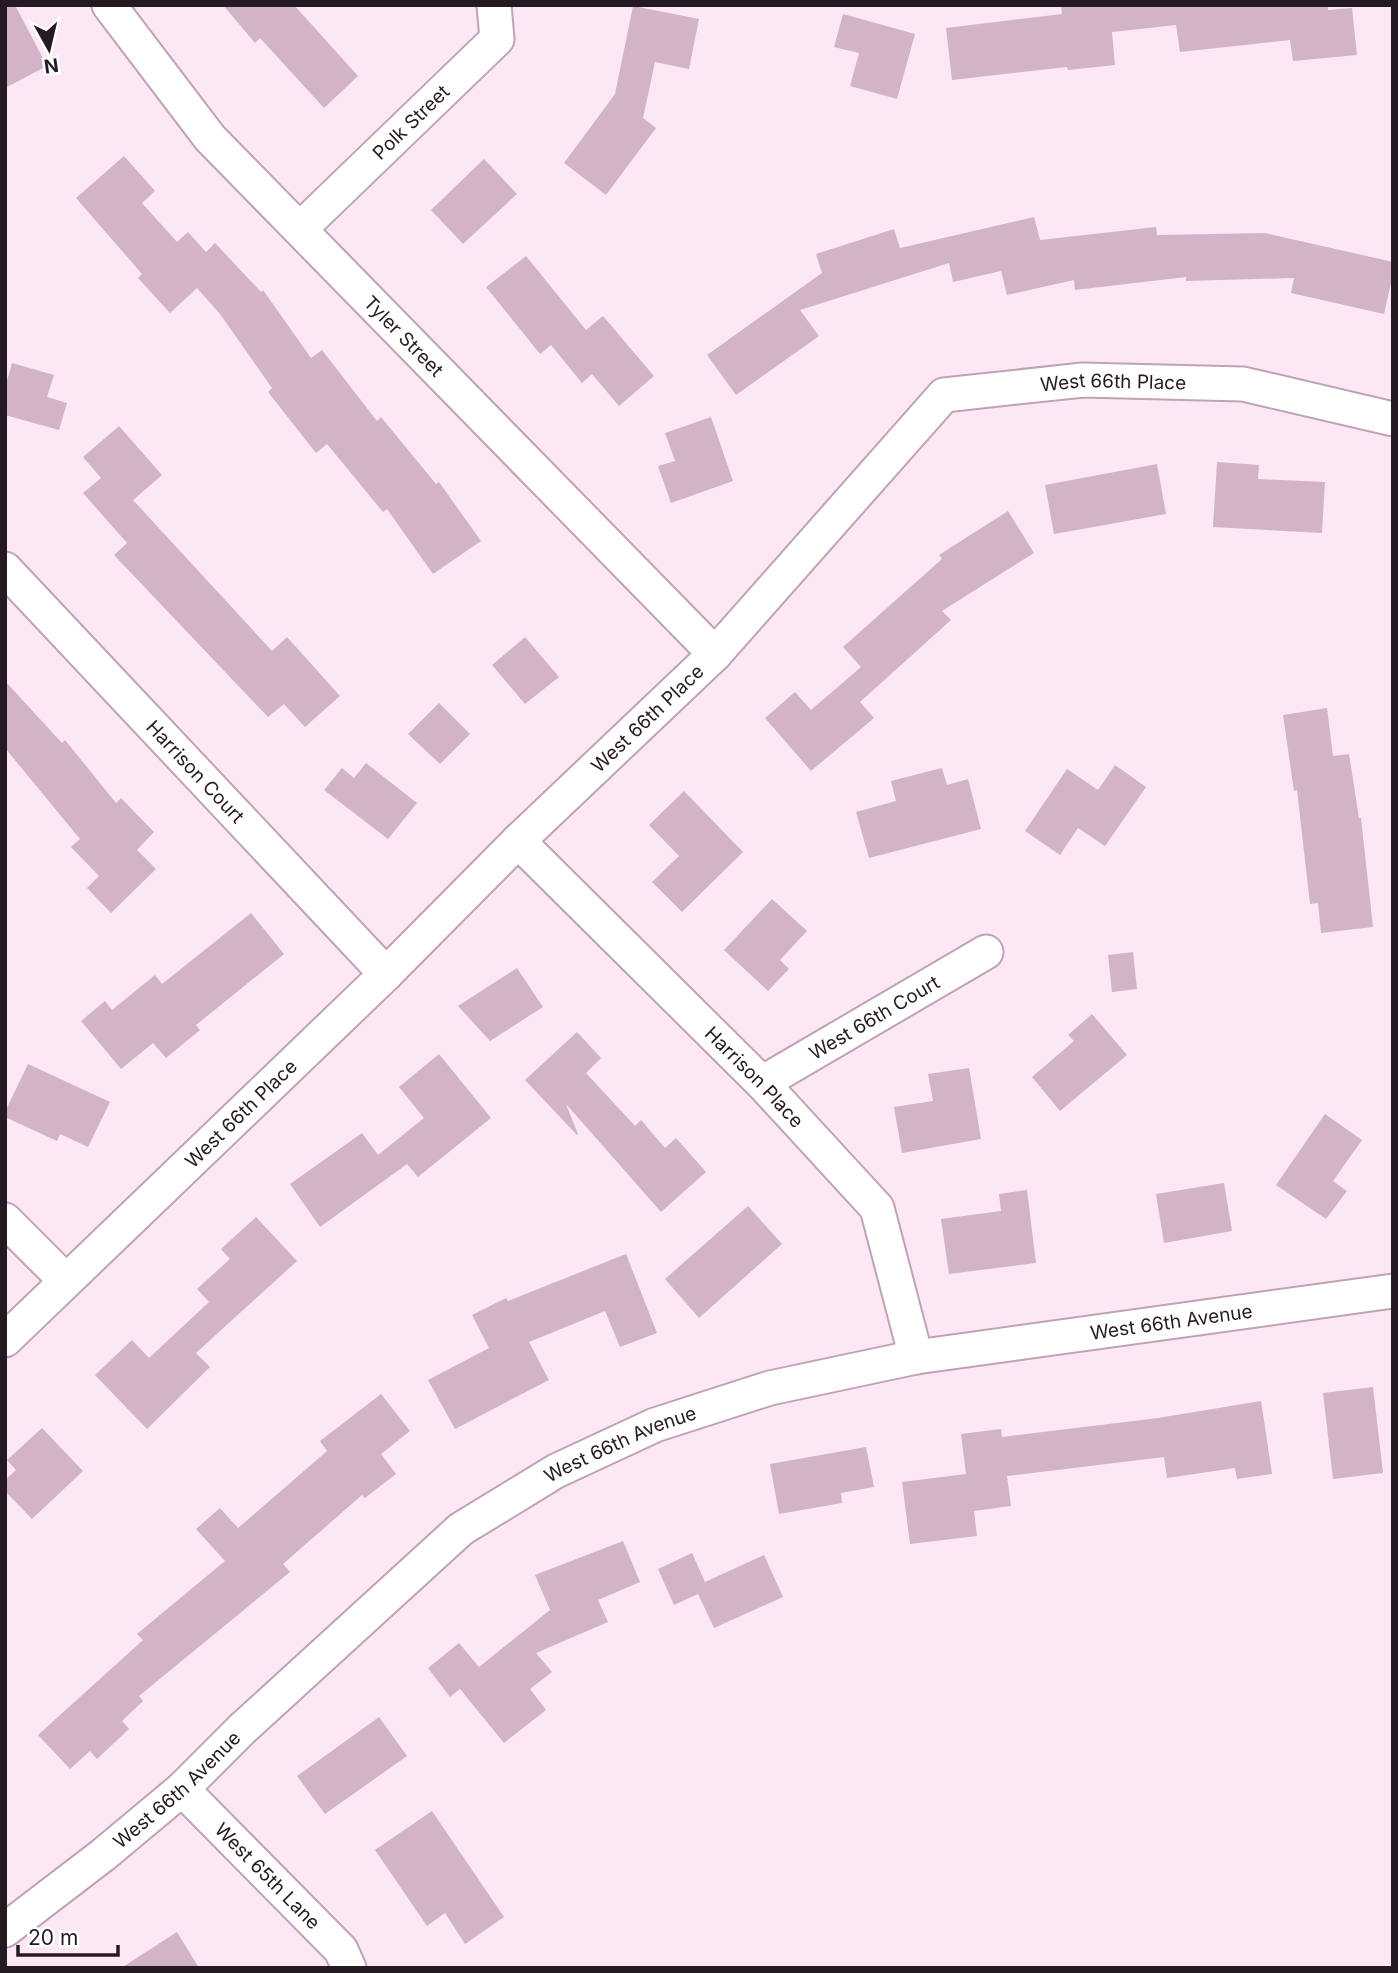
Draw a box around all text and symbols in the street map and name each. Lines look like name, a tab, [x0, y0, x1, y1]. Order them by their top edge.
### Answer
north arrow	[14, 14, 84, 84]
text: N	[43, 53, 60, 78]
street label: Polk Street	[368, 80, 454, 165]
street label: Tyler Street	[359, 291, 448, 381]
street label: West 66th Place	[1039, 369, 1186, 397]
street label: West 66th Place	[587, 660, 709, 777]
street label: Harrison Court	[141, 716, 249, 828]
street label: West 66th Court	[805, 971, 944, 1065]
street label: Harrison Place	[700, 1022, 808, 1132]
street label: West 66th Place	[180, 1055, 302, 1173]
street label: West 66th Avenue	[1089, 1300, 1254, 1345]
street label: West 66th Avenue	[540, 1401, 699, 1487]
street label: West 66th Avenue	[109, 1726, 245, 1853]
street label: West 65th Lane	[210, 1818, 325, 1934]
scale bar	[18, 1913, 117, 1957]
text: 20 m	[28, 1925, 78, 1950]

